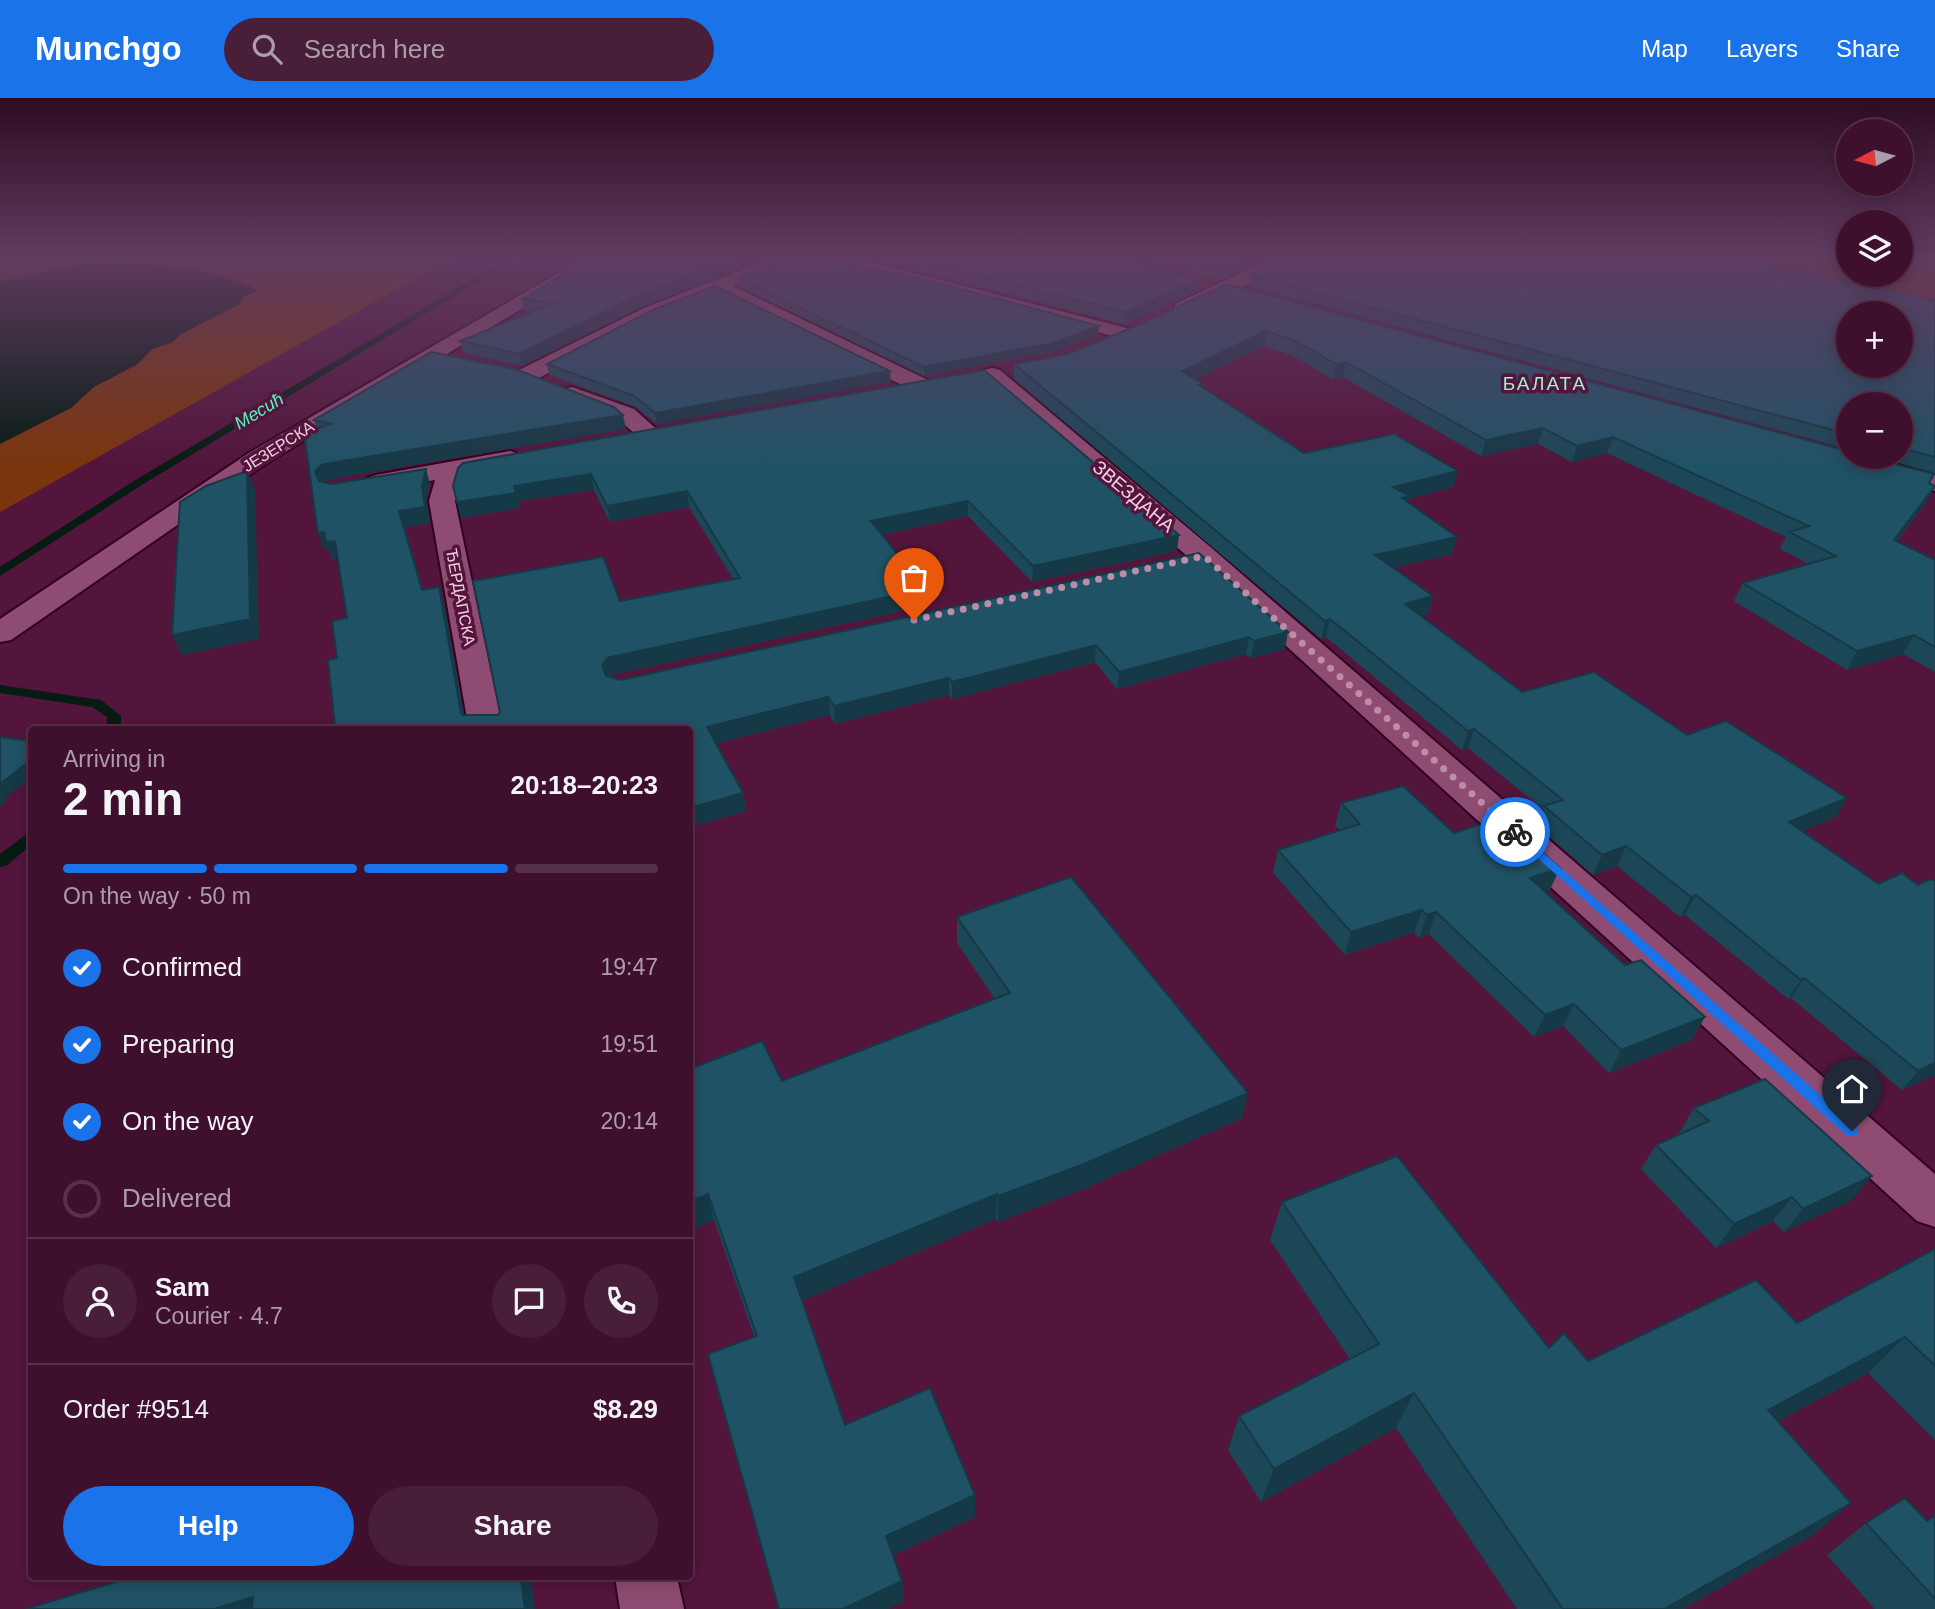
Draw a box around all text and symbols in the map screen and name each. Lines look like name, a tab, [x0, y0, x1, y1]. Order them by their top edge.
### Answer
search box	[224, 18, 714, 81]
text: Munchgo	[35, 30, 182, 67]
icon: search	[248, 30, 286, 68]
text: Search here	[304, 34, 445, 64]
text: Map	[1641, 35, 1688, 62]
text: Layers	[1726, 35, 1798, 62]
text: Share	[1836, 35, 1900, 62]
north arrow	[1836, 119, 1913, 196]
map controls	[1836, 119, 1913, 469]
button: layers	[1836, 210, 1913, 287]
button: +	[1836, 301, 1913, 378]
district label: БАЛАТА	[1503, 373, 1587, 394]
water label: Месић	[231, 389, 287, 433]
button: −	[1836, 392, 1913, 469]
street label: ЈЕЗЕРСКА	[240, 418, 317, 475]
street label: ЗВЕЗДАНА	[1089, 456, 1179, 537]
street label: ЂЕРДАПСКА	[443, 547, 478, 647]
pin	[884, 548, 944, 620]
icon: bag	[895, 559, 933, 597]
text: Arriving in	[63, 746, 165, 772]
text: 20:18–20:23	[511, 770, 658, 800]
text: 2 min	[63, 773, 183, 825]
courier	[1480, 797, 1550, 867]
icon: bike	[1496, 813, 1534, 851]
text: On the way · 50 m	[63, 883, 251, 909]
icon: check	[63, 949, 101, 987]
text: Confirmed	[122, 952, 242, 982]
text: 19:47	[600, 954, 658, 980]
icon: check	[63, 1026, 101, 1064]
text: Preparing	[122, 1029, 235, 1059]
text: 19:51	[600, 1031, 658, 1057]
pin	[1822, 1059, 1882, 1131]
icon: home	[1833, 1070, 1871, 1108]
icon: check	[63, 1103, 101, 1141]
text: On the way	[122, 1106, 254, 1136]
text: 20:14	[600, 1108, 658, 1134]
text: Delivered	[122, 1183, 232, 1213]
button: person	[63, 1264, 137, 1338]
button: chat	[492, 1264, 566, 1338]
button: phone	[584, 1264, 658, 1338]
text: Sam	[155, 1272, 210, 1302]
text: Courier · 4.7	[155, 1303, 283, 1329]
text: Order #9514	[63, 1394, 209, 1424]
text: $8.29	[593, 1394, 658, 1424]
button: Help	[63, 1486, 354, 1566]
button: Share	[368, 1486, 658, 1566]

